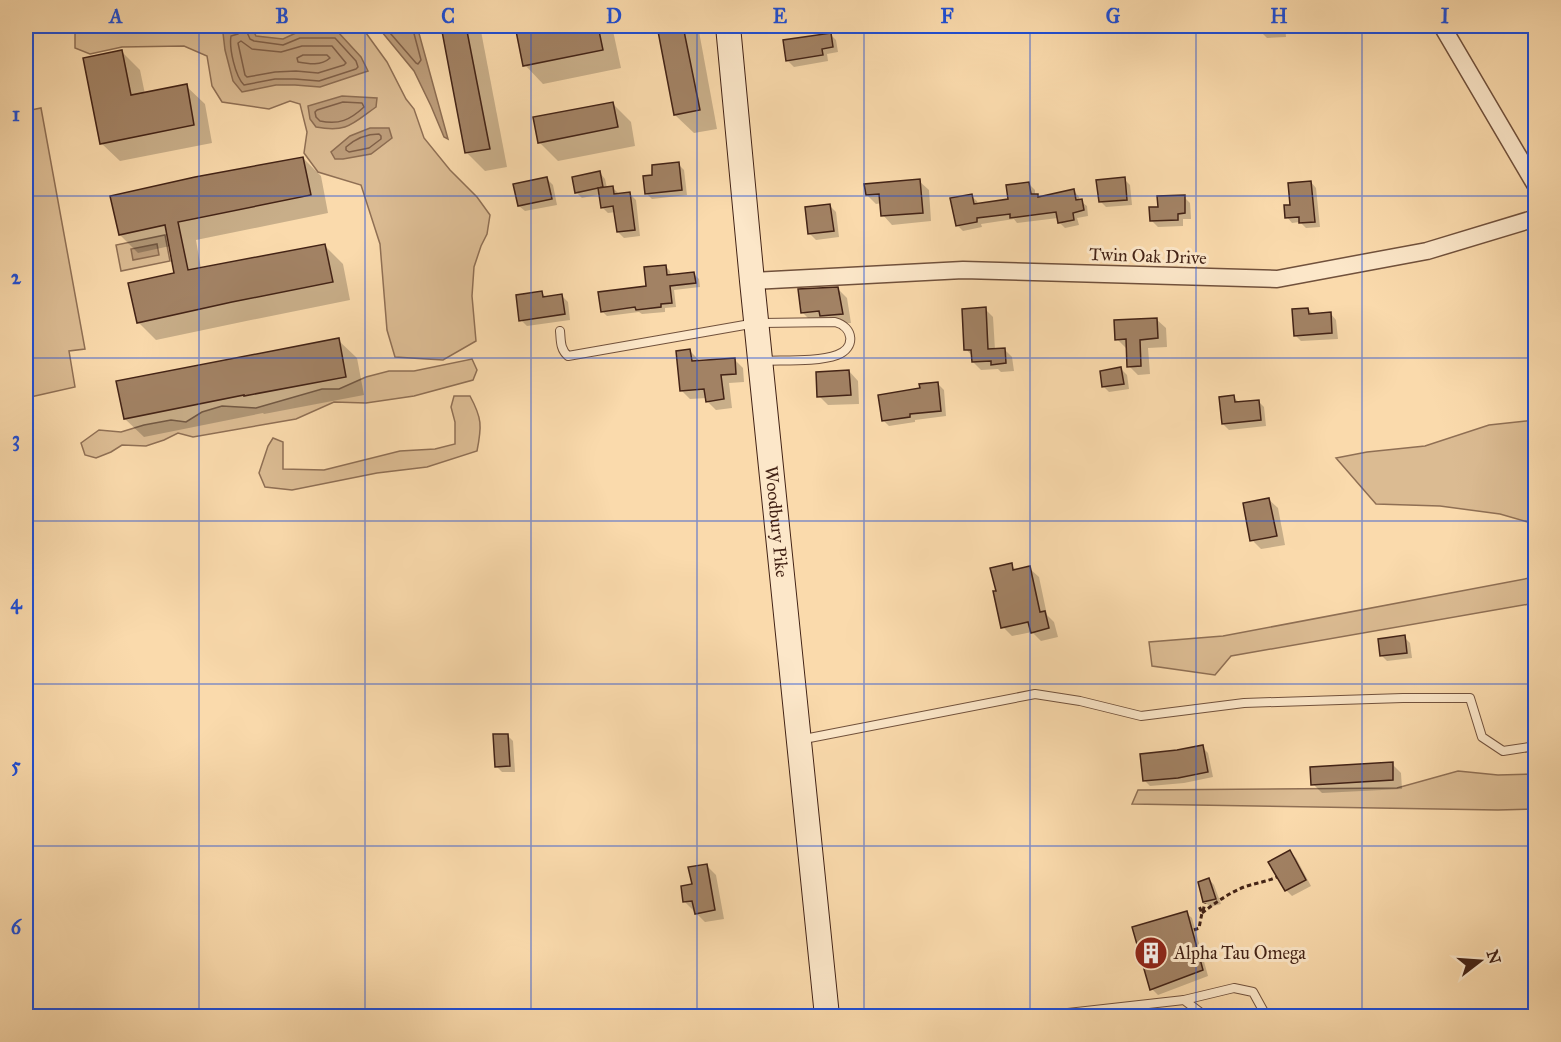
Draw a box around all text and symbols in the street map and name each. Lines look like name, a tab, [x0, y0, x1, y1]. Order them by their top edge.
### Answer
text: A	[107, 4, 123, 28]
text: B	[275, 4, 289, 28]
text: C	[441, 4, 455, 28]
text: D	[606, 4, 622, 28]
text: E	[773, 4, 788, 28]
text: F	[940, 4, 954, 28]
text: G	[1106, 4, 1121, 28]
text: H	[1270, 4, 1288, 28]
text: I	[1441, 4, 1450, 28]
text: 1	[12, 102, 20, 126]
street label: Twin Oak Drive	[1089, 243, 1207, 269]
text: 2	[11, 265, 22, 289]
text: 3	[12, 427, 20, 452]
street label: Woodbury Pike	[760, 465, 793, 579]
text: 4	[10, 590, 22, 615]
text: 5	[11, 753, 21, 777]
text: 6	[11, 915, 23, 939]
north arrow	[1450, 931, 1510, 991]
building icon: Alpha Tau Omega	[1133, 935, 1169, 971]
place label: Alpha Tau Omega	[1173, 942, 1306, 965]
text: N	[1483, 947, 1505, 966]

